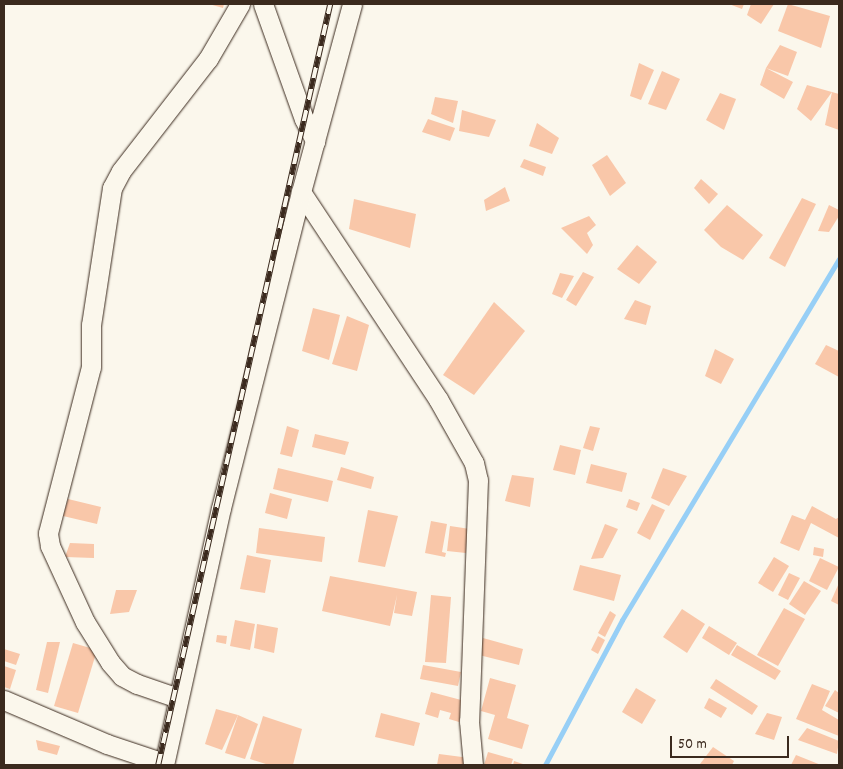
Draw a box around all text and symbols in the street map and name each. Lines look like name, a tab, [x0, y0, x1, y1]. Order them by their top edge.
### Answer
scale bar	[673, 726, 792, 758]
text: 50 m	[678, 734, 707, 756]

